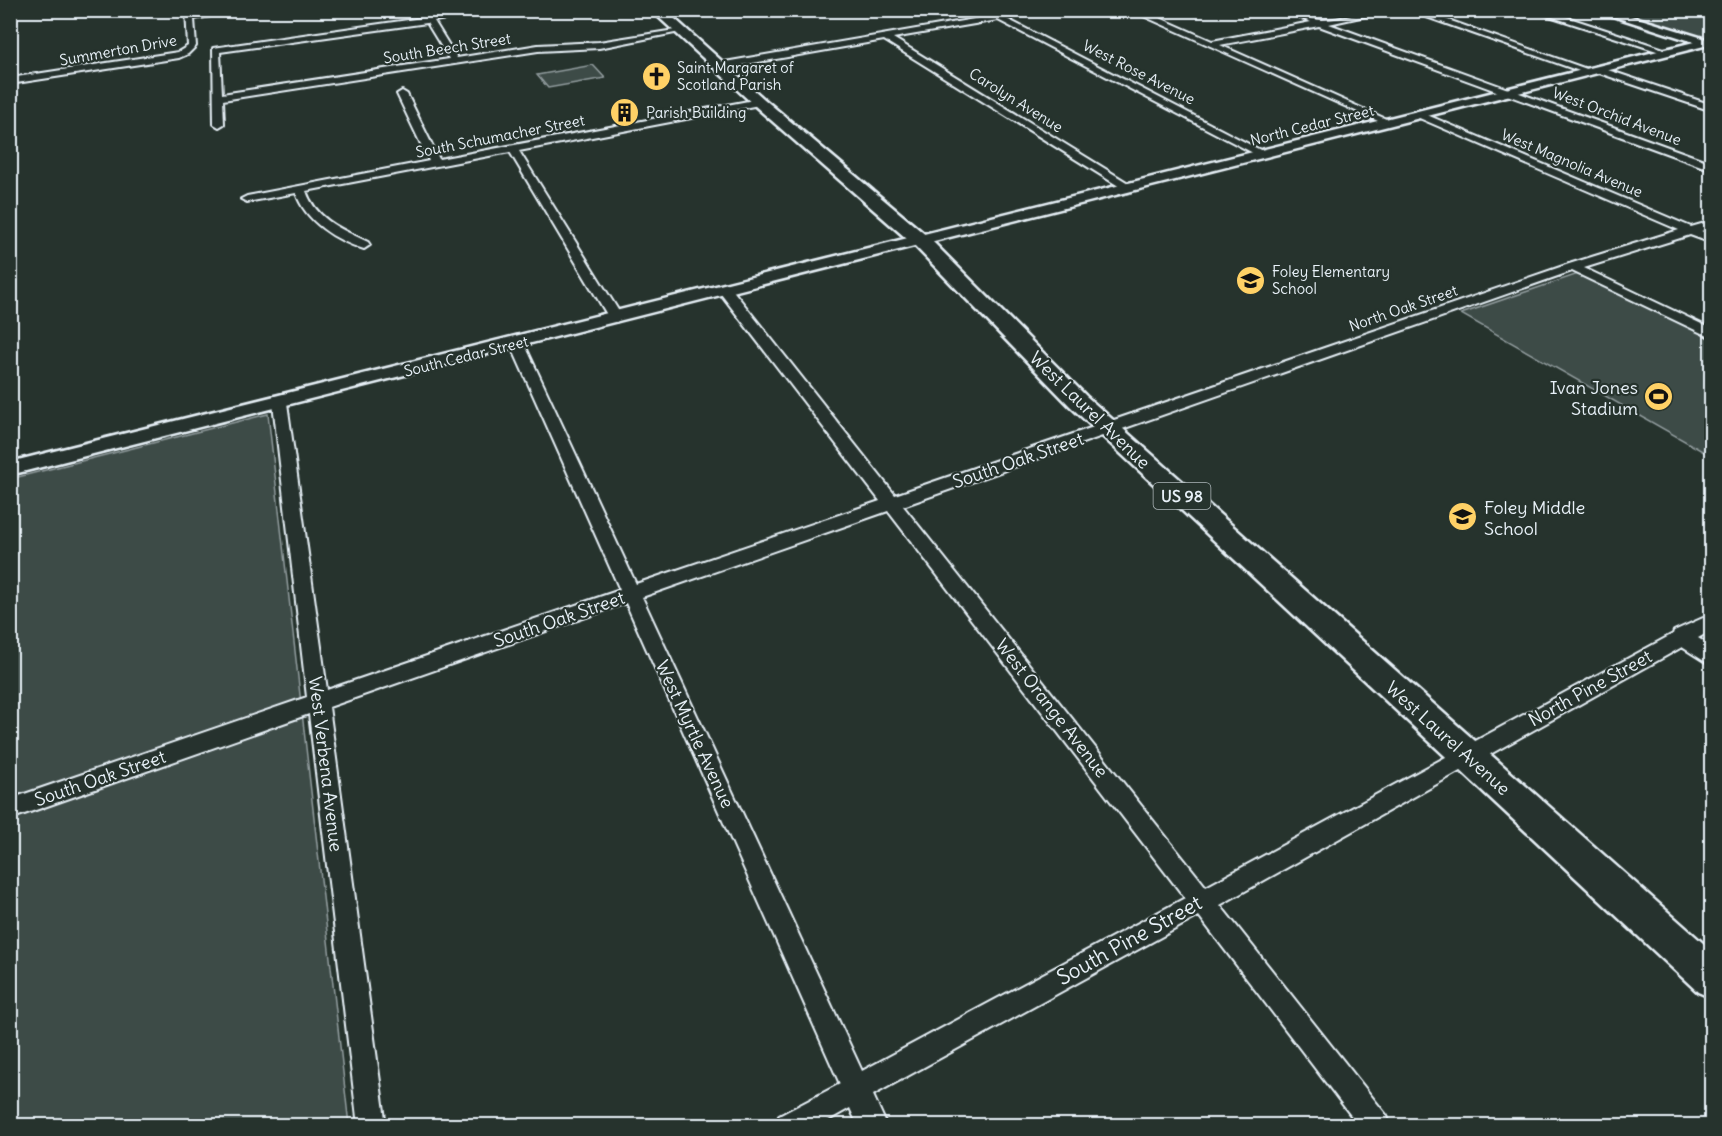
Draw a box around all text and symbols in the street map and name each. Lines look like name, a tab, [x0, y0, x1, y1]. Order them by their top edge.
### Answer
street label: South Beech Street	[382, 29, 512, 67]
street label: Summerton Drive	[58, 30, 178, 70]
street label: West Rose Avenue	[1080, 36, 1198, 108]
place label: Saint Margaret of Scotland Parish	[677, 58, 795, 94]
church icon: Saint Margaret of Scotland Parish	[640, 60, 672, 92]
street label: Carolyn Avenue	[966, 64, 1066, 136]
street label: West Orchid Avenue	[1550, 83, 1684, 149]
building icon: Parish Building	[609, 96, 641, 128]
street label: North Cedar Street	[1248, 100, 1376, 150]
place label: Parish Building	[646, 103, 746, 122]
street label: South Schumacher Street	[414, 110, 586, 162]
street label: West Magnolia Avenue	[1498, 125, 1646, 201]
place label: Foley Elementary School	[1272, 262, 1390, 298]
school or university icon: Foley Elementary School	[1235, 264, 1267, 296]
street label: North Oak Street	[1346, 281, 1460, 335]
street label: South Cedar Street	[402, 331, 530, 381]
street label: West Laurel Avenue	[1025, 346, 1155, 474]
place label: Ivan Jones Stadium	[1550, 376, 1638, 420]
sports icon: Ivan Jones Stadium	[1643, 381, 1675, 413]
street label: South Oak Street	[949, 427, 1087, 493]
road number: US 98	[1154, 483, 1210, 509]
place label: Foley Middle School	[1484, 496, 1585, 540]
school or university icon: Foley Middle School	[1447, 501, 1479, 533]
street label: South Oak Street	[490, 586, 628, 652]
street label: West Orange Avenue	[991, 634, 1113, 782]
street label: North Pine Street	[1524, 645, 1656, 731]
street label: West Myrtle Avenue	[651, 656, 739, 812]
street label: West Verbena Avenue	[304, 675, 348, 853]
street label: West Laurel Avenue	[1381, 676, 1515, 800]
street label: South Oak Street	[31, 745, 169, 811]
street label: South Pine Street	[1052, 889, 1206, 991]

